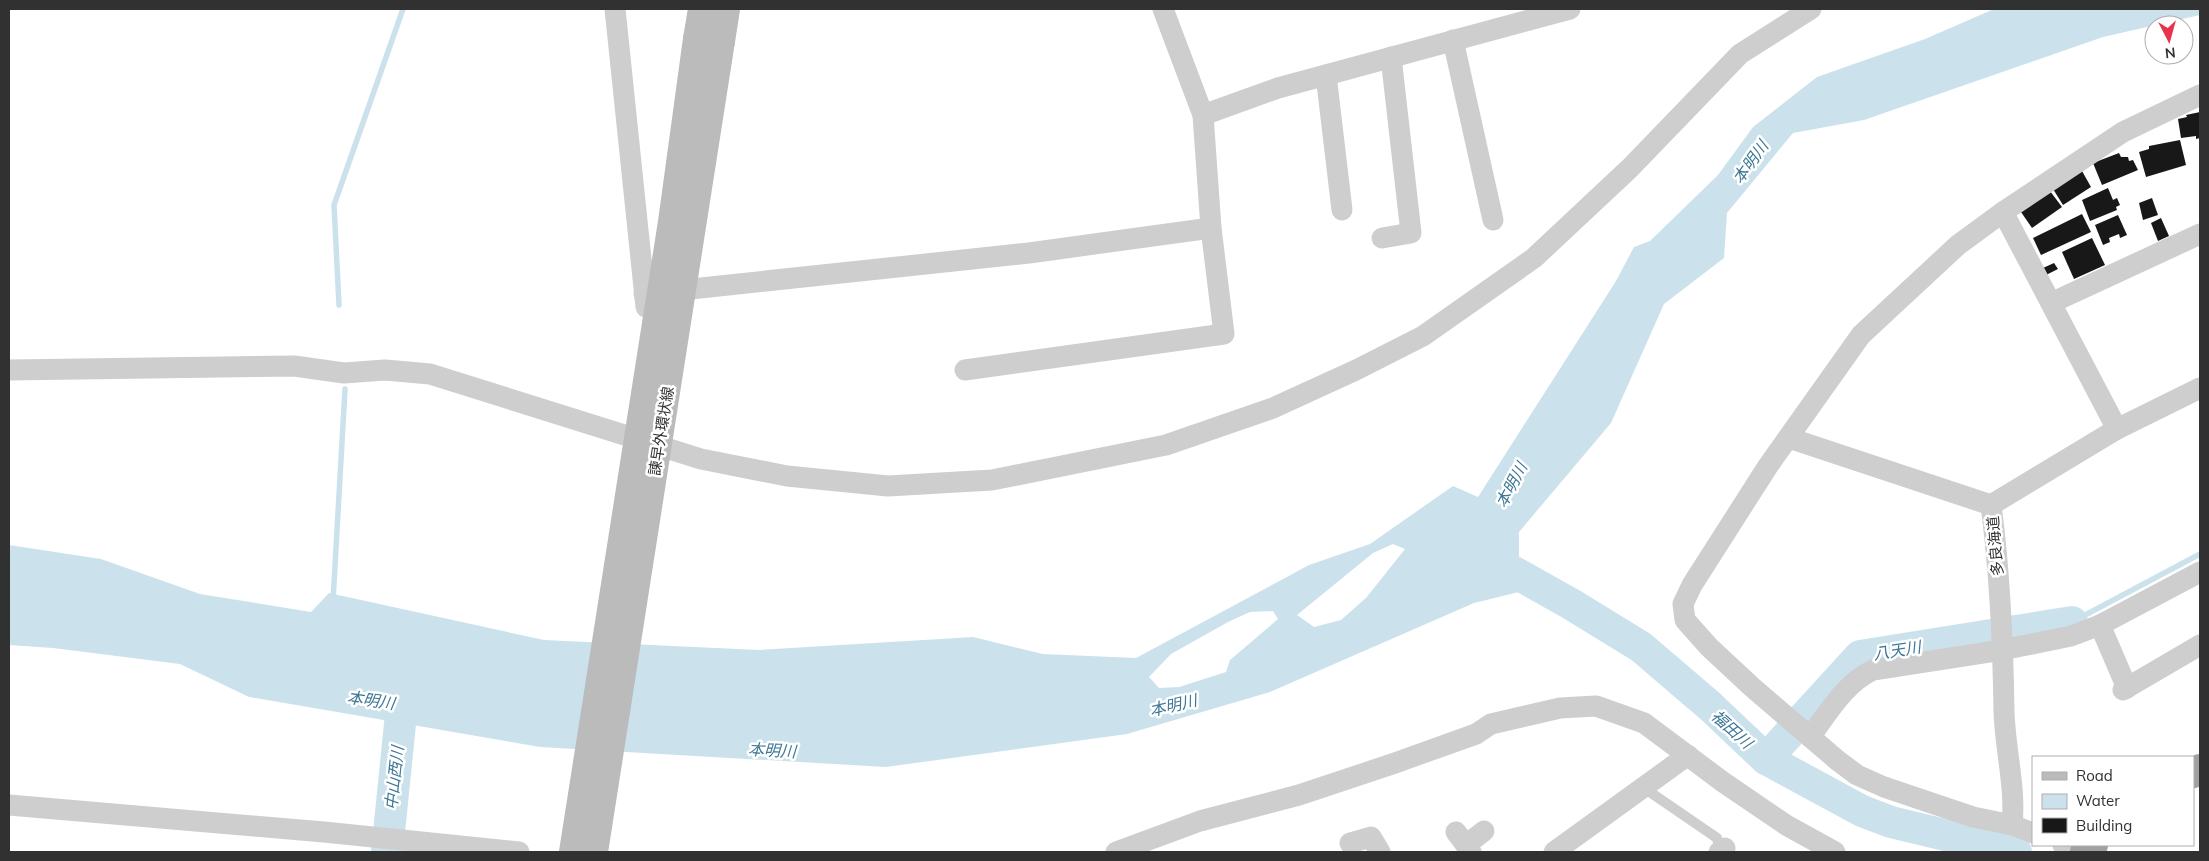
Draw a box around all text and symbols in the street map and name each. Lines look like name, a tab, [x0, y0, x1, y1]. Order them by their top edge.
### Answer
north arrow	[2144, 15, 2194, 65]
text: N	[2164, 43, 2177, 62]
water label: 本明川	[1728, 135, 1773, 187]
street label: 諫早外環状線	[645, 385, 677, 477]
water label: 本明川	[1491, 457, 1532, 511]
street label: 多良海道	[1983, 515, 2007, 577]
water label: 八天川	[1872, 636, 1924, 664]
water label: 本明川	[346, 687, 398, 714]
water label: 本明川	[1147, 689, 1201, 720]
water label: 福田川	[1707, 706, 1758, 754]
water label: 本明川	[748, 739, 798, 761]
water label: 中山西川	[381, 743, 407, 811]
legend	[2032, 756, 2194, 846]
text: Road	[2076, 766, 2113, 785]
text: Water	[2076, 791, 2120, 810]
text: Building	[2076, 816, 2132, 835]

